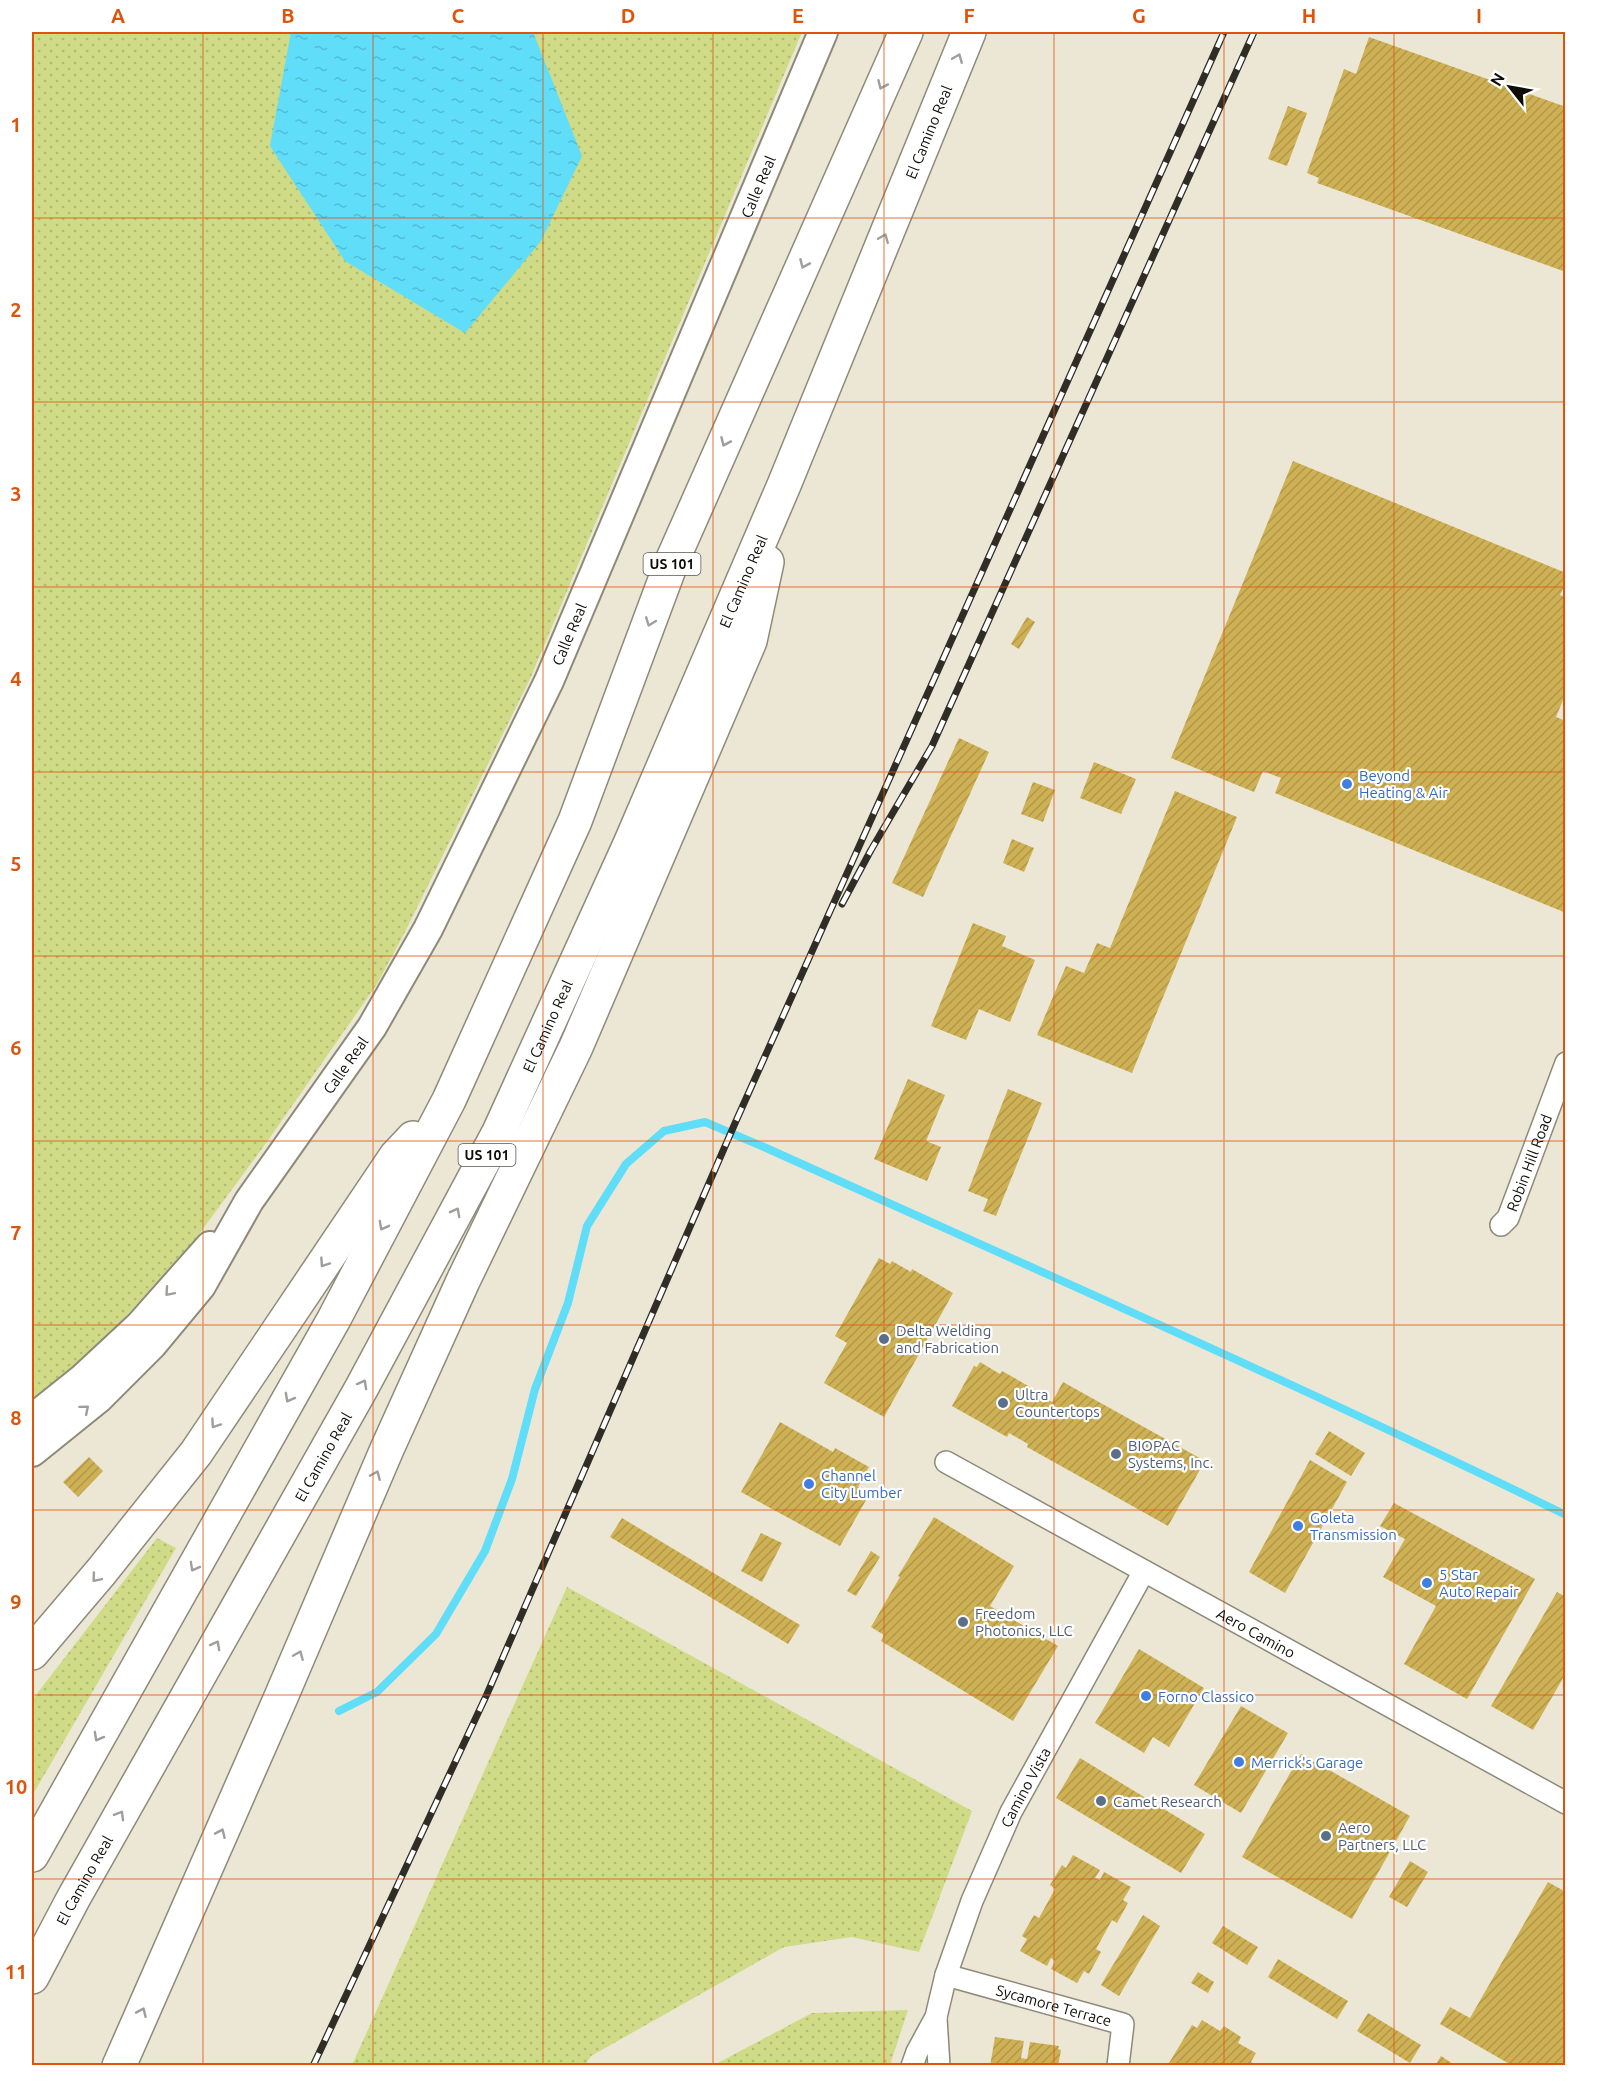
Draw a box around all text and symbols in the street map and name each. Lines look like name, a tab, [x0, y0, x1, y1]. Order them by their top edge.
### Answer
text: A	[111, 4, 125, 27]
text: B	[281, 4, 295, 27]
text: C	[452, 4, 465, 27]
text: D	[621, 4, 635, 27]
text: E	[792, 4, 804, 27]
text: F	[963, 4, 975, 27]
text: G	[1132, 4, 1146, 27]
text: H	[1302, 4, 1316, 27]
text: I	[1476, 4, 1482, 27]
one-way arrow	[951, 53, 963, 64]
north arrow	[1480, 57, 1540, 117]
text: N	[1486, 70, 1508, 89]
one-way arrow	[877, 79, 889, 90]
street label: El Camino Real	[902, 83, 955, 181]
text: 1	[10, 113, 22, 136]
street label: Calle Real	[737, 153, 778, 220]
one-way arrow	[877, 233, 889, 244]
one-way arrow	[799, 257, 811, 268]
text: 2	[10, 298, 22, 321]
one-way arrow	[720, 436, 732, 447]
text: 3	[10, 482, 22, 505]
street label: El Camino Real	[715, 532, 770, 630]
road number: US 101	[644, 553, 700, 575]
street label: Calle Real	[548, 601, 589, 668]
one-way arrow	[644, 616, 657, 627]
text: 4	[10, 667, 22, 690]
place label: Beyond Heating & Air	[1359, 767, 1448, 801]
marker: Beyond Heating & Air	[1340, 777, 1354, 791]
text: 5	[10, 852, 22, 875]
street label: El Camino Real	[519, 977, 576, 1075]
street label: Calle Real	[319, 1033, 371, 1097]
text: 6	[10, 1036, 22, 1059]
street label: Robin Hill Road	[1503, 1112, 1555, 1214]
road number: US 101	[458, 1144, 516, 1166]
one-way arrow	[449, 1208, 460, 1219]
one-way arrow	[378, 1220, 390, 1231]
text: 7	[10, 1221, 22, 1244]
one-way arrow	[320, 1256, 331, 1267]
one-way arrow	[165, 1285, 176, 1296]
place label: Delta Welding and Fabrication	[896, 1322, 999, 1356]
marker: Delta Welding and Fabrication	[877, 1332, 891, 1346]
one-way arrow	[356, 1380, 367, 1390]
place label: Ultra Countertops	[1015, 1386, 1100, 1420]
one-way arrow	[285, 1391, 297, 1402]
marker: Ultra Countertops	[996, 1396, 1010, 1410]
text: 8	[10, 1406, 22, 1429]
one-way arrow	[78, 1406, 89, 1417]
street label: El Camino Real	[291, 1409, 355, 1504]
one-way arrow	[212, 1418, 223, 1429]
place label: BIOPAC Systems, Inc.	[1128, 1437, 1213, 1471]
marker: BIOPAC Systems, Inc.	[1109, 1447, 1123, 1461]
place label: Channel City Lumber	[821, 1467, 903, 1501]
one-way arrow	[369, 1471, 381, 1482]
marker: Channel City Lumber	[802, 1477, 816, 1491]
place label: Goleta Transmission	[1310, 1509, 1397, 1543]
marker: Goleta Transmission	[1291, 1519, 1305, 1533]
one-way arrow	[190, 1561, 201, 1572]
place label: 5 Star Auto Repair	[1439, 1566, 1519, 1600]
one-way arrow	[92, 1571, 103, 1582]
marker: 5 Star Auto Repair	[1420, 1576, 1434, 1590]
text: 9	[10, 1590, 22, 1613]
street label: Aero Camino	[1214, 1604, 1298, 1661]
place label: Freedom Photonics, LLC	[975, 1605, 1073, 1639]
marker: Freedom Photonics, LLC	[956, 1615, 970, 1629]
one-way arrow	[209, 1641, 220, 1651]
one-way arrow	[292, 1650, 304, 1661]
place label: Forno Classico	[1158, 1688, 1254, 1705]
marker: Forno Classico	[1139, 1689, 1153, 1703]
one-way arrow	[94, 1731, 105, 1741]
street label: Camino Vista	[997, 1744, 1054, 1830]
place label: Merrick's Garage	[1251, 1754, 1363, 1771]
marker: Merrick's Garage	[1232, 1755, 1246, 1769]
text: 10	[5, 1775, 27, 1798]
place label: Camet Research	[1113, 1793, 1222, 1810]
marker: Camet Research	[1094, 1794, 1108, 1808]
one-way arrow	[113, 1811, 124, 1821]
place label: Aero Partners, LLC	[1338, 1819, 1426, 1853]
one-way arrow	[214, 1829, 226, 1840]
marker: Aero Partners, LLC	[1319, 1829, 1333, 1843]
street label: El Camino Real	[53, 1832, 116, 1928]
text: 11	[5, 1960, 27, 1983]
street label: Sycamore Terrace	[994, 1981, 1113, 2029]
one-way arrow	[135, 2007, 147, 2018]

